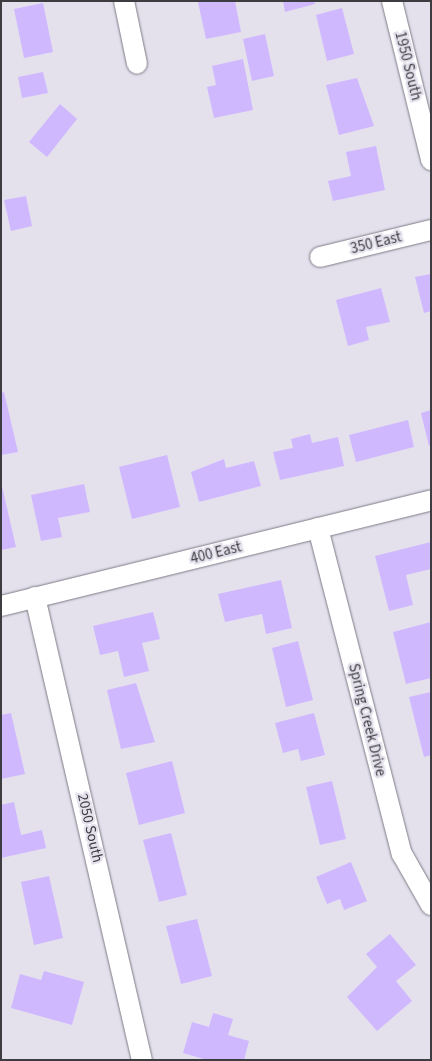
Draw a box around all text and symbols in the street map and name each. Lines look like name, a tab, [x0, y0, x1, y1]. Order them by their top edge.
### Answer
street label: 1950 South	[391, 30, 425, 102]
street label: 350 East	[349, 228, 403, 258]
street label: 400 East	[189, 538, 243, 568]
street label: Spring Creek Drive	[344, 662, 390, 778]
street label: 2050 South	[73, 792, 107, 864]

